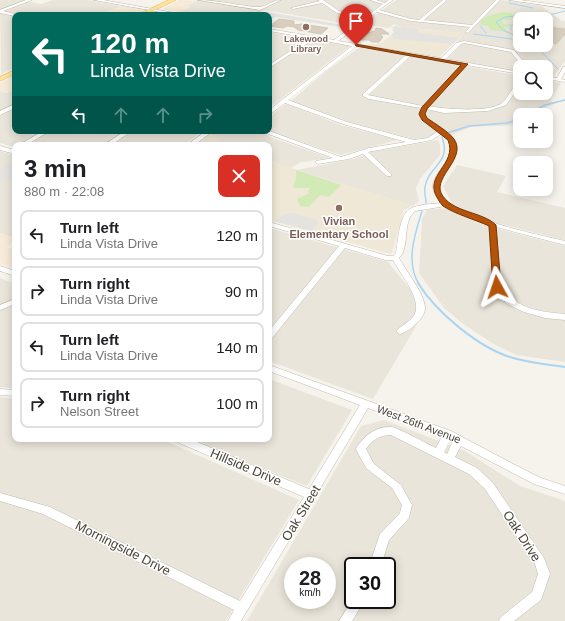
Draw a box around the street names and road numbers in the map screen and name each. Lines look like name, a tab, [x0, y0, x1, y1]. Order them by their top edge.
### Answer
street label: West 26th Avenue	[375, 402, 463, 446]
street label: Hillside Drive	[208, 445, 284, 489]
street label: Oak Street	[279, 482, 324, 543]
street label: Oak Drive	[500, 508, 544, 564]
street label: Morningside Drive	[73, 518, 173, 578]

